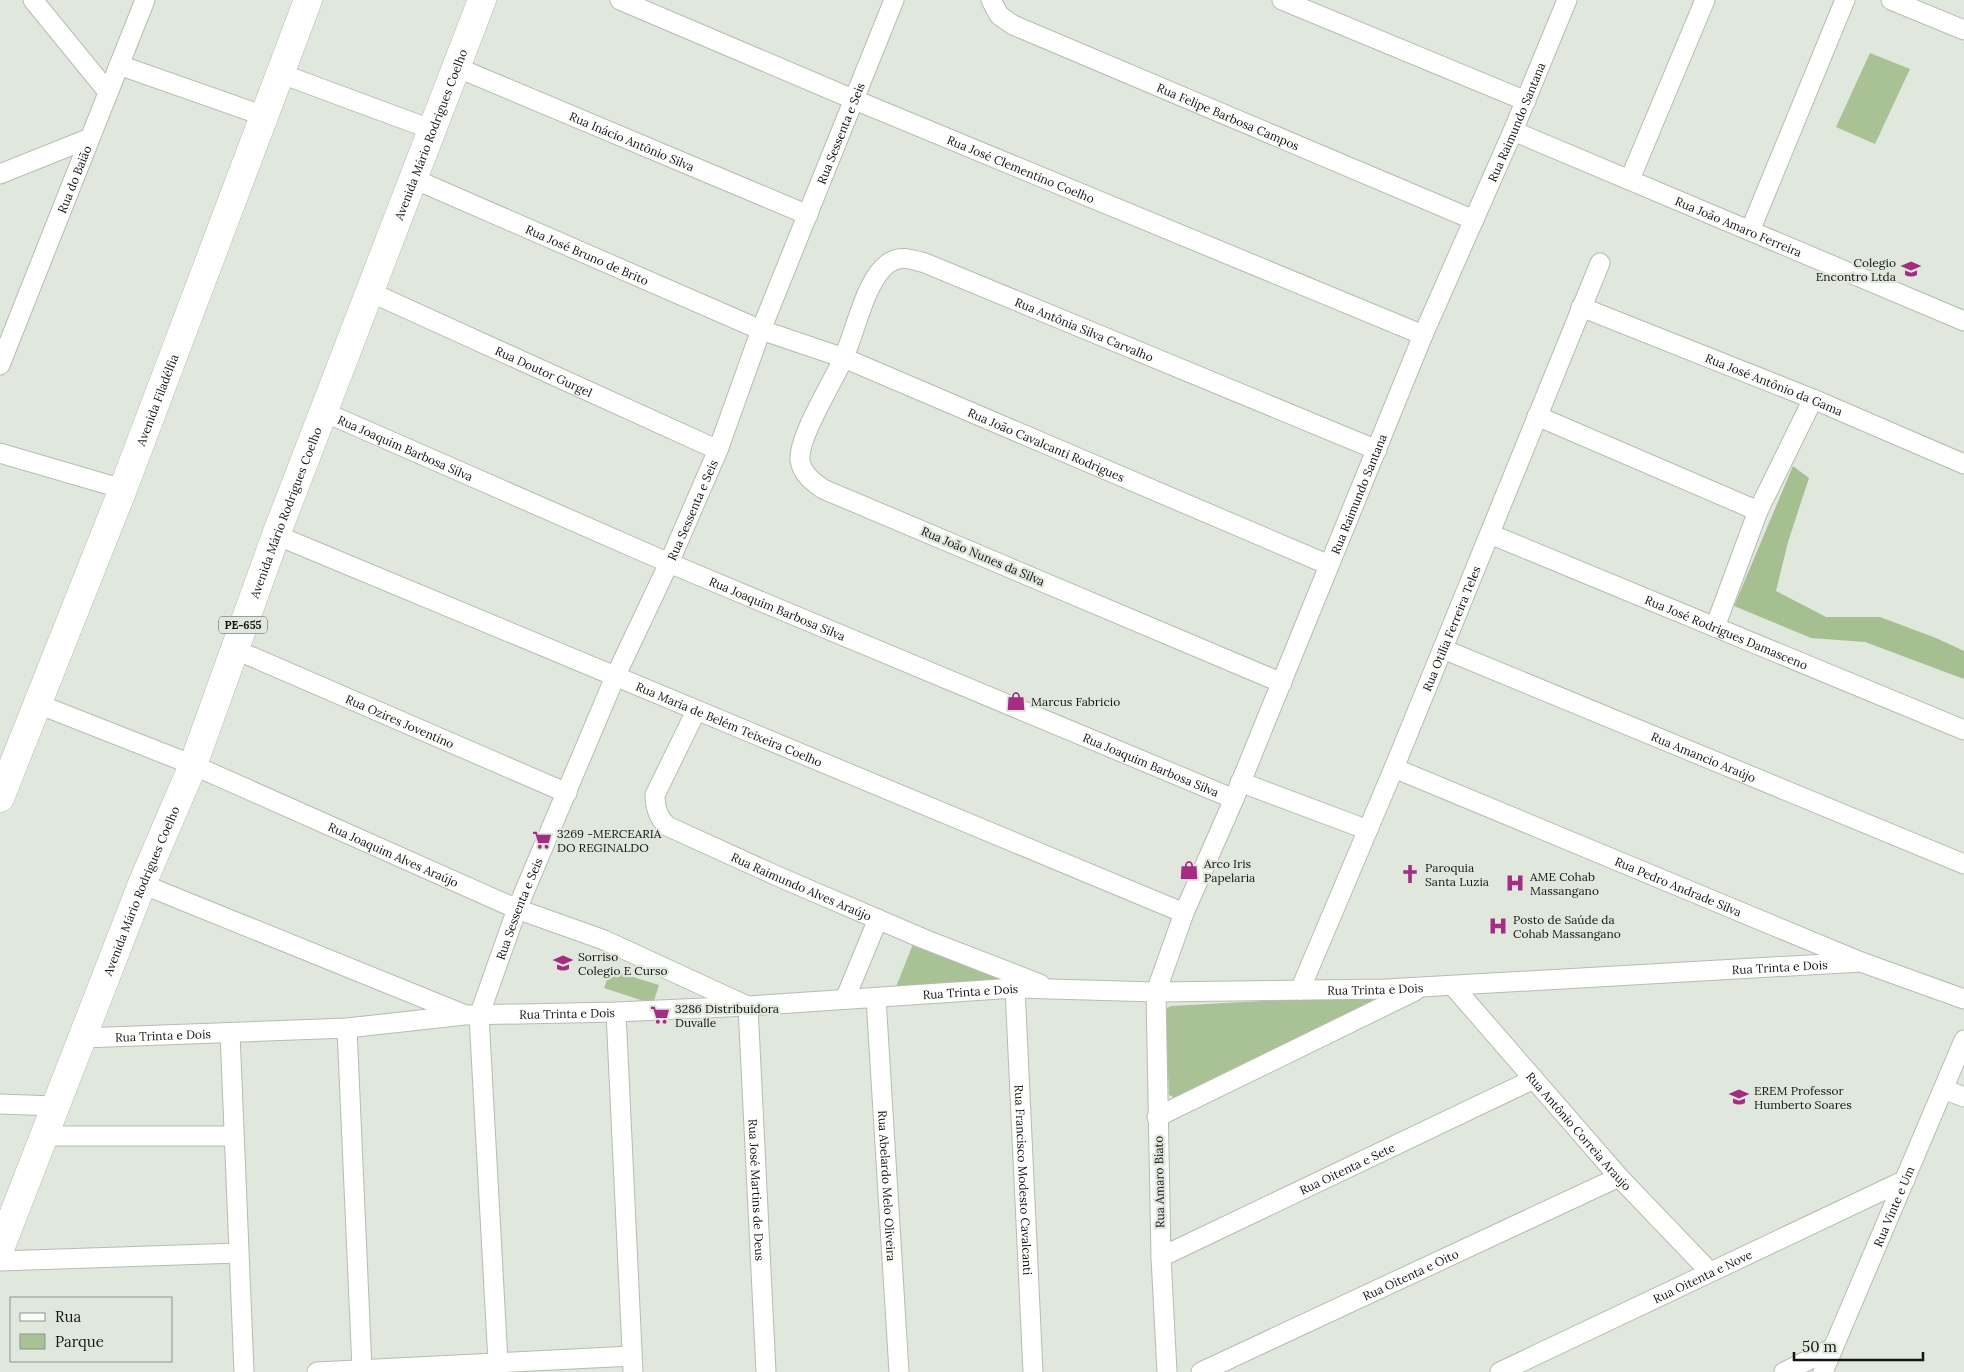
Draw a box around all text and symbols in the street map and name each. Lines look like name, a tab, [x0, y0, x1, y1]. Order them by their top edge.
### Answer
street label: Avenida Mário Rodrigues Coelho	[390, 47, 470, 223]
street label: Rua Raimundo Santana	[1484, 60, 1548, 184]
street label: Rua Felipe Barbosa Campos	[1155, 79, 1302, 153]
street label: Rua Sessenta e Seis	[813, 80, 868, 186]
street label: Rua Inácio Antônio Silva	[567, 108, 697, 174]
street label: Rua José Clementino Coelho	[945, 131, 1097, 206]
street label: Rua do Baião	[54, 143, 94, 215]
street label: Rua João Amaro Ferreira	[1673, 193, 1804, 259]
street label: Rua José Bruno de Brito	[523, 221, 651, 288]
place label: Colegio Encontro Ltda	[1816, 255, 1896, 284]
school or university icon: Colegio Encontro Ltda	[1900, 258, 1922, 280]
street label: Rua Antônia Silva Carvalho	[1013, 294, 1156, 364]
street label: Rua Doutor Gurgel	[493, 342, 595, 400]
street label: Rua José Antônio da Gama	[1703, 350, 1845, 418]
street label: Avenida Filadélfia	[132, 352, 181, 449]
street label: Rua João Cavalcanti Rodrigues	[966, 404, 1127, 485]
street label: Rua Joaquim Barbosa Silva	[336, 411, 476, 484]
street label: Avenida Mário Rodrigues Coelho	[246, 425, 324, 601]
street label: Rua Raimundo Santana	[1327, 432, 1389, 556]
street label: Rua Sessenta e Seis	[664, 457, 721, 562]
street label: Rua João Nunes da Silva	[919, 523, 1047, 589]
street label: Rua Otilia Ferreira Teles	[1419, 563, 1483, 693]
street label: Rua Joaquim Barbosa Silva	[707, 573, 848, 643]
street label: Rua José Rodrigues Damasceno	[1643, 591, 1810, 672]
road number: PE-655	[219, 616, 267, 634]
street label: Rua Maria de Belém Teixeira Coelho	[634, 678, 825, 769]
shop icon: Marcus Fabricio	[1005, 690, 1027, 712]
street label: Rua Ozires Joventino	[343, 691, 457, 751]
place label: Marcus Fabricio	[1031, 694, 1120, 709]
street label: Rua Amancio Araújo	[1649, 728, 1758, 785]
street label: Rua Joaquim Barbosa Silva	[1081, 729, 1221, 799]
street label: Avenida Mário Rodrigues Coelho	[99, 804, 182, 979]
street label: Rua Joaquim Alves Araújo	[326, 819, 461, 890]
place label: 3269 -MERCEARIA DO REGINALDO	[557, 826, 662, 855]
supermarket icon: 3269 -MERCEARIA DO REGINALDO	[531, 829, 553, 851]
street label: Rua Raimundo Alves Araújo	[729, 849, 874, 923]
street label: Rua Pedro Andrade Silva	[1613, 853, 1744, 919]
street label: Rua Sessenta e Seis	[492, 855, 545, 962]
place label: Arco Iris Papelaria	[1203, 856, 1255, 885]
shop icon: Arco Iris Papelaria	[1178, 859, 1200, 881]
place label: Paroquia Santa Luzia	[1425, 860, 1489, 889]
church icon: Paroquia Santa Luzia	[1399, 863, 1421, 885]
place label: AME Cohab Massangano	[1529, 869, 1599, 898]
hospital icon: AME Cohab Massangano	[1504, 872, 1526, 894]
place label: Posto de Saúde da Cohab Massangano	[1513, 912, 1621, 941]
hospital icon: Posto de Saúde da Cohab Massangano	[1487, 915, 1509, 937]
place label: Sorriso Colegio E Curso	[578, 949, 668, 978]
school or university icon: Sorriso Colegio E Curso	[552, 952, 574, 974]
street label: Rua Trinta e Dois	[1731, 956, 1828, 977]
street label: Rua Trinta e Dois	[1327, 979, 1424, 997]
street label: Rua Trinta e Dois	[922, 980, 1019, 1002]
place label: 3286 Distribuidora Duvalle	[675, 1001, 779, 1030]
supermarket icon: 3286 Distribuidora Duvalle	[649, 1004, 671, 1026]
street label: Rua Trinta e Dois	[519, 1005, 616, 1021]
street label: Rua Trinta e Dois	[115, 1026, 212, 1044]
street label: Rua Antônio Correia Araujo	[1523, 1068, 1635, 1193]
place label: EREM Professor Humberto Soares	[1754, 1083, 1852, 1112]
street label: Rua Francisco Modesto Cavalcanti	[1012, 1084, 1036, 1275]
school or university icon: EREM Professor Humberto Soares	[1728, 1086, 1750, 1108]
street label: Rua Abelardo Melo Oliveira	[875, 1110, 900, 1262]
street label: Rua José Martins de Deus	[746, 1118, 768, 1262]
street label: Rua Amaro Biato	[1151, 1136, 1167, 1228]
street label: Rua Oitenta e Sete	[1297, 1139, 1397, 1197]
street label: Rua Vinte e Um	[1870, 1164, 1917, 1249]
street label: Rua Oitenta e Oito	[1360, 1246, 1461, 1303]
street label: Rua Oitenta e Nove	[1651, 1246, 1755, 1306]
legend	[10, 1297, 172, 1362]
text: Rua	[55, 1307, 81, 1326]
scale bar	[1794, 1330, 1923, 1362]
text: Parque	[55, 1332, 104, 1351]
text: 50 m	[1802, 1337, 1837, 1356]

